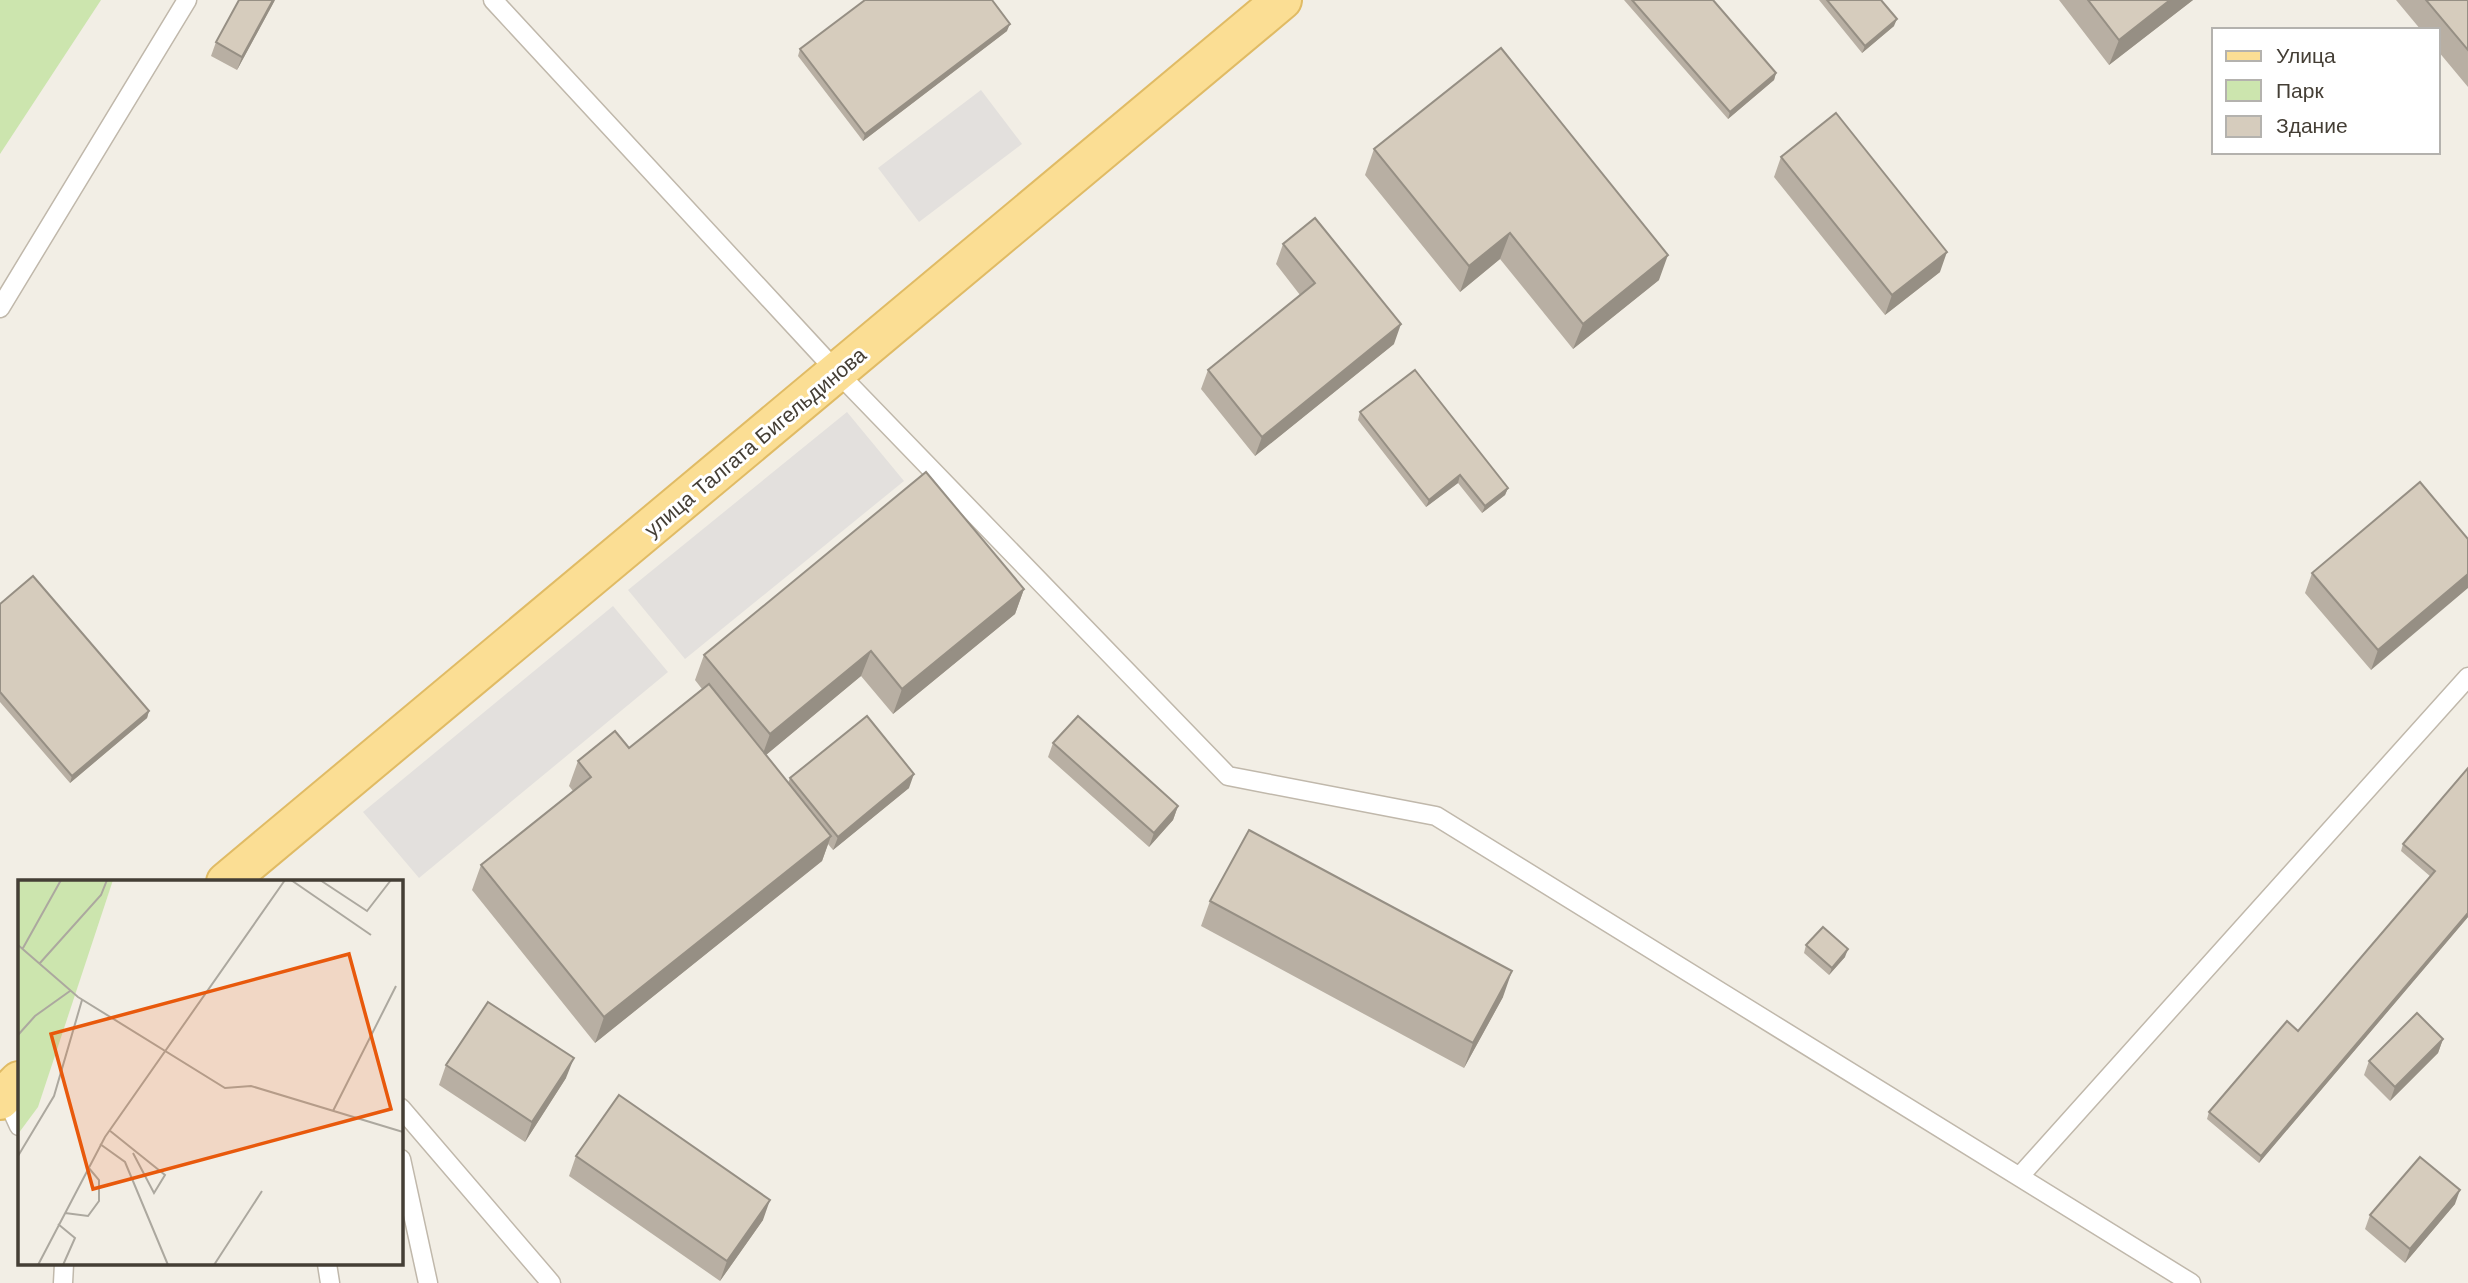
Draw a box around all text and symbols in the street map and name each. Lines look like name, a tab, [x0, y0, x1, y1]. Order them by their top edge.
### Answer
legend	[2212, 28, 2440, 154]
text: Улица	[2276, 44, 2336, 67]
text: Парк	[2276, 79, 2324, 102]
text: Здание	[2276, 114, 2348, 137]
street label: улица Талгата Бигельдинова	[640, 343, 870, 541]
inset map	[18, 880, 402, 1266]

